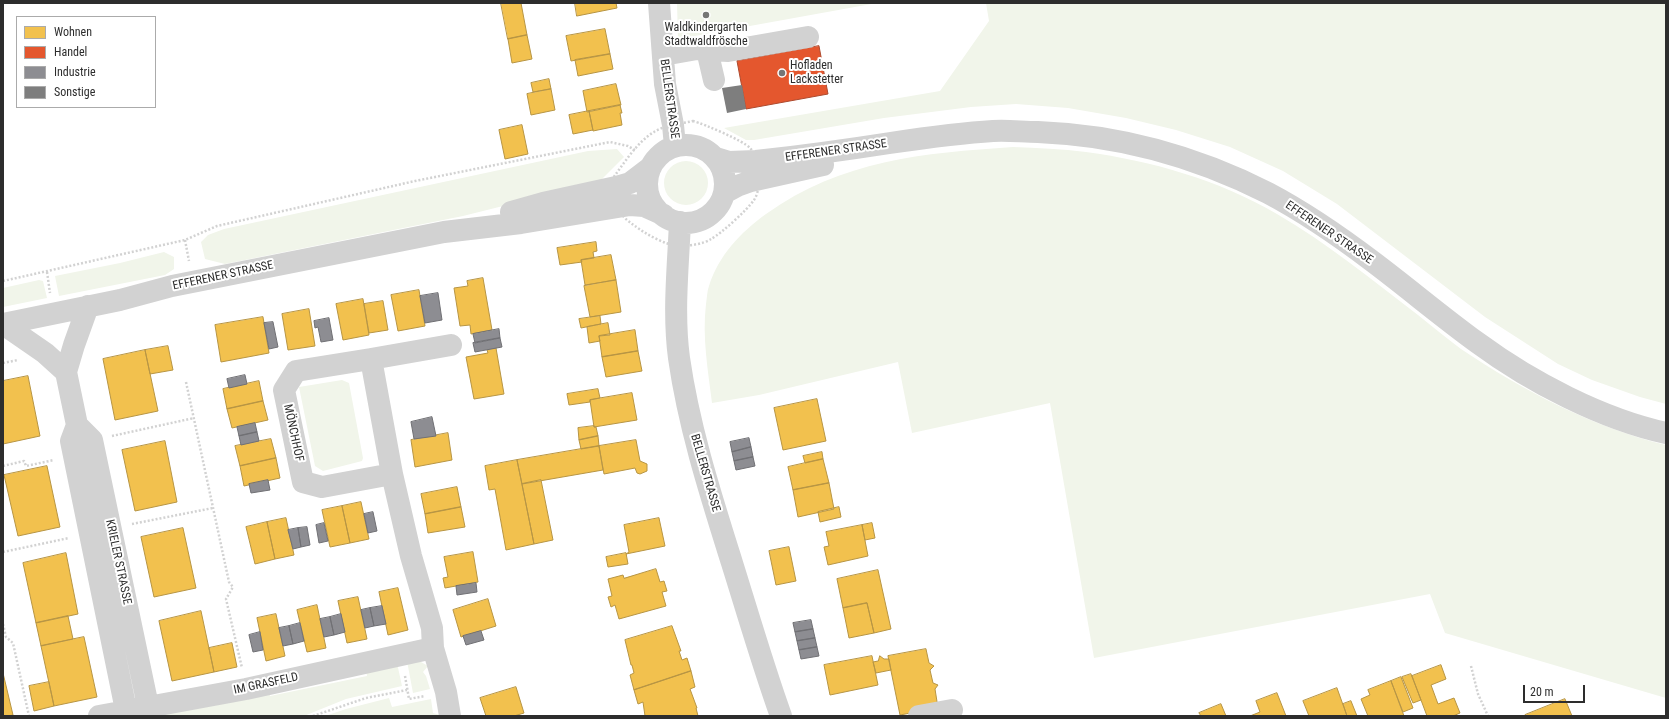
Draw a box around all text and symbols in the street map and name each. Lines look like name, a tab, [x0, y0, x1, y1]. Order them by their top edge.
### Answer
marker: Waldkindergarten Stadtwaldfrösche	[701, 10, 711, 20]
legend	[16, 16, 156, 108]
place label: Waldkindergarten Stadtwaldfrösche	[664, 21, 748, 49]
text: Wohnen	[54, 25, 92, 39]
text: Handel	[54, 45, 87, 59]
street label: BELLERSTRASSE	[656, 58, 682, 140]
place label: Hofladen Lackstetter	[790, 59, 843, 87]
text: Industrie	[54, 65, 96, 79]
marker: Hofladen Lackstetter	[777, 68, 787, 78]
text: Sonstige	[54, 85, 95, 99]
street label: EFFERENER STRASSE	[784, 137, 888, 165]
street label: EFFERENER STRASSE	[1282, 198, 1376, 268]
street label: EFFERENER STRASSE	[171, 258, 275, 294]
street label: MÖNCHHOF	[280, 403, 306, 463]
street label: BELLERSTRASSE	[687, 432, 723, 514]
street label: KRIELER STRASSE	[102, 518, 134, 606]
street label: IM GRASFELD	[232, 670, 300, 698]
scale bar	[1525, 677, 1587, 703]
text: 20 m	[1530, 685, 1554, 699]

